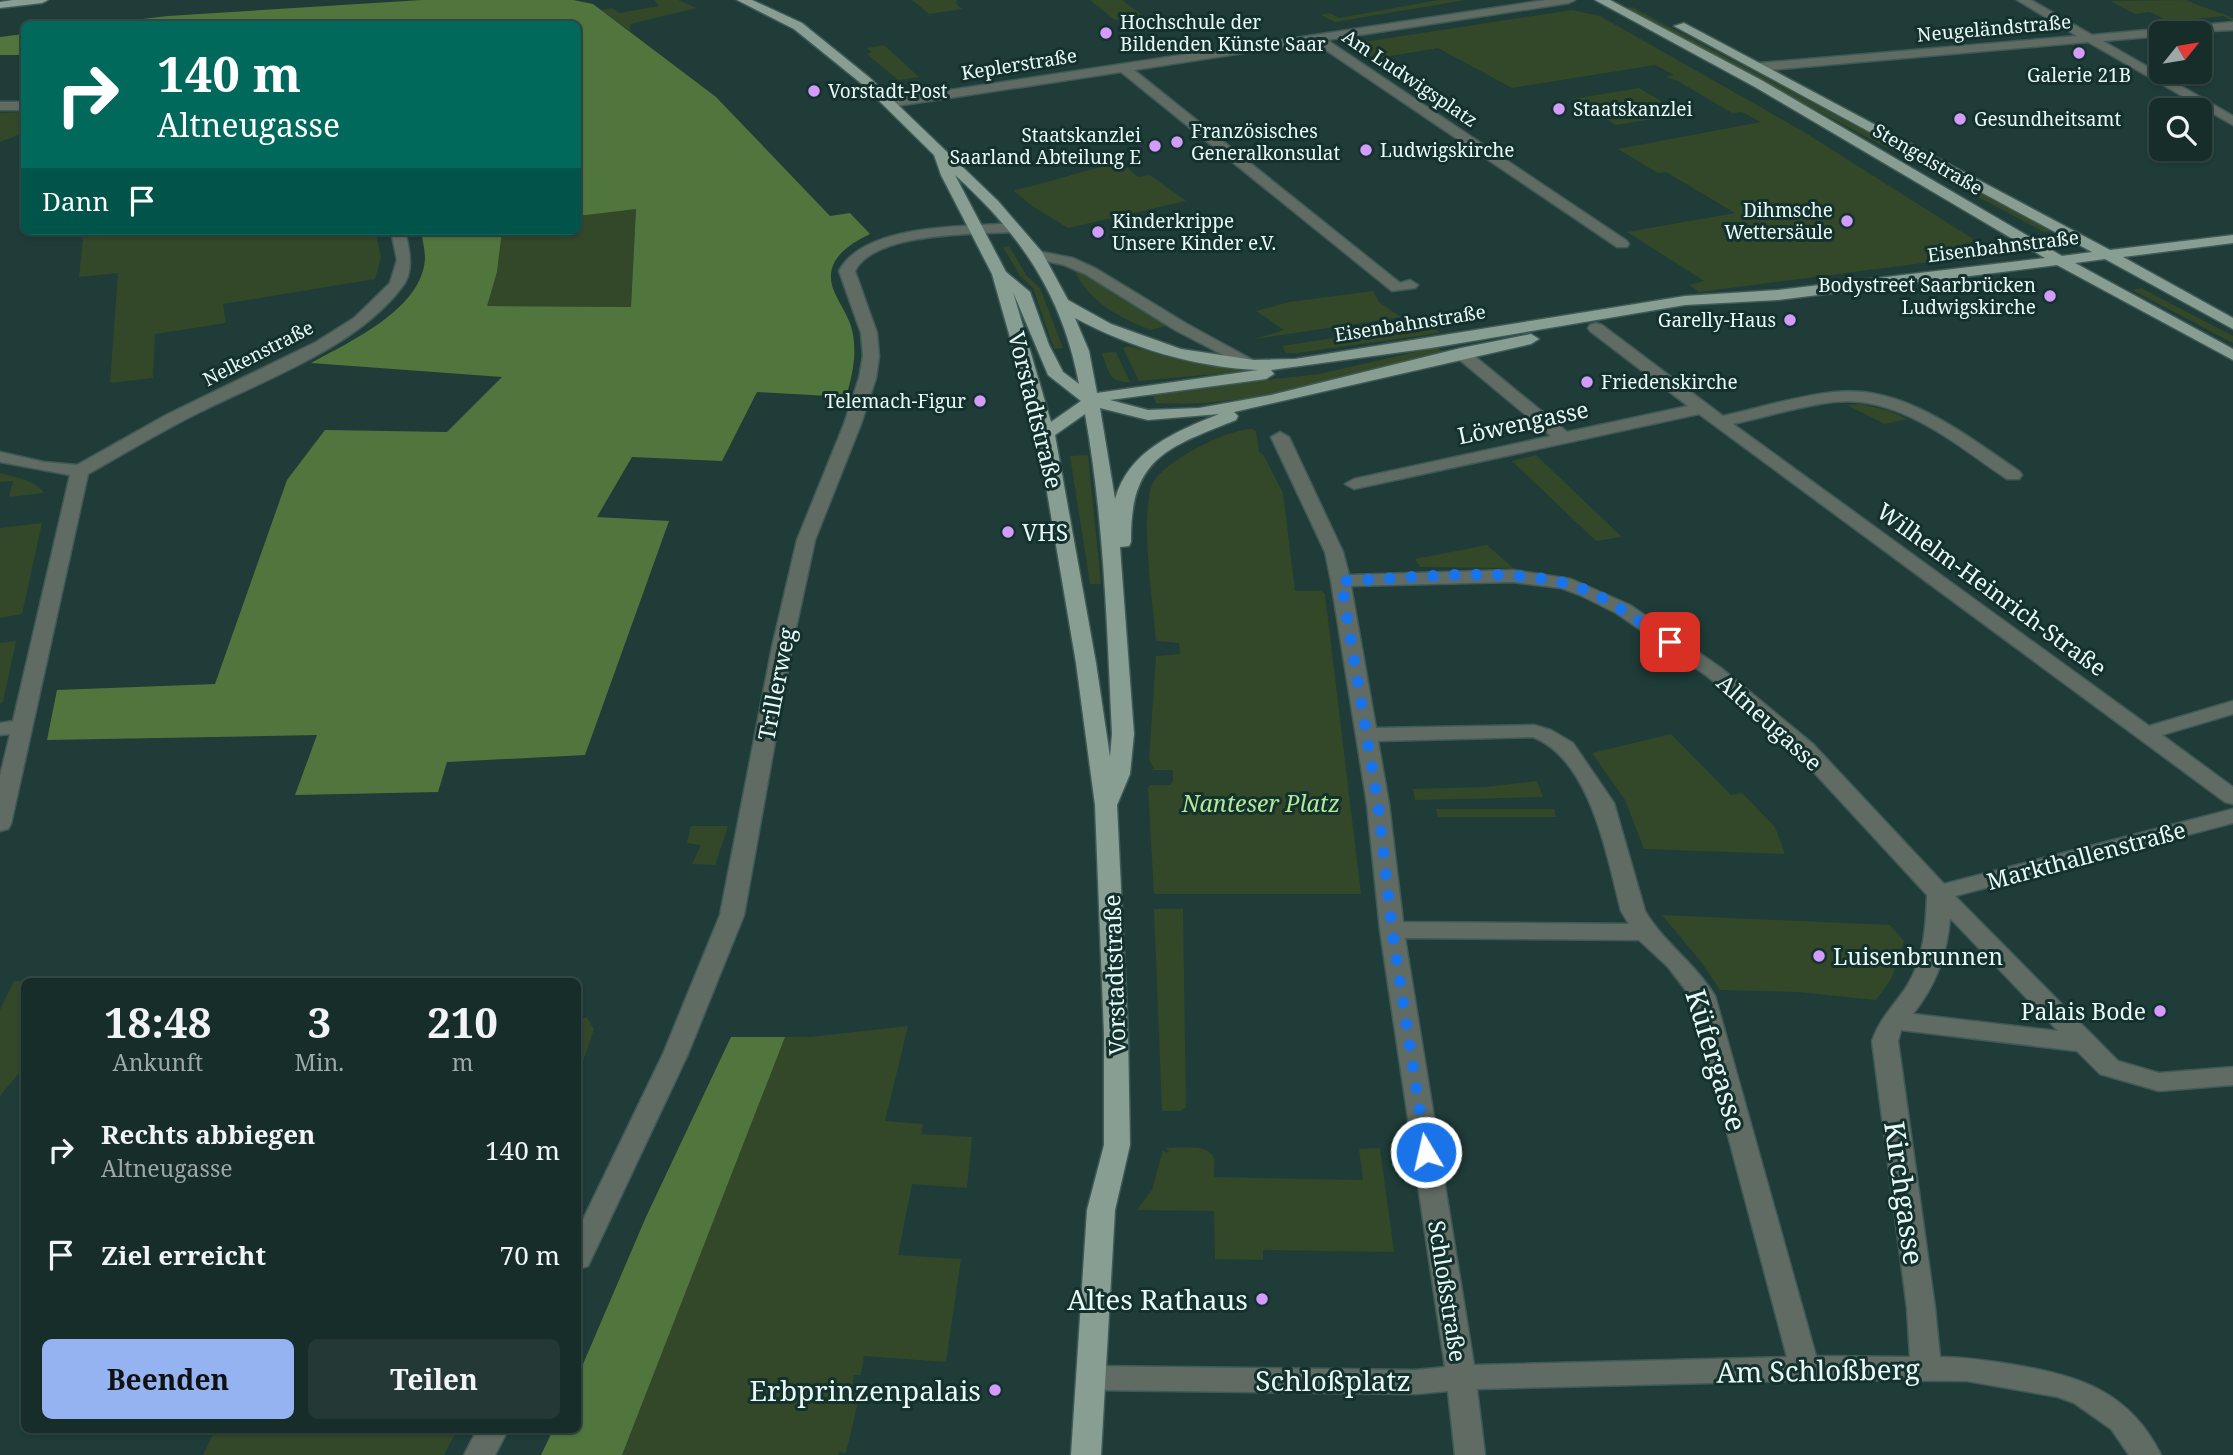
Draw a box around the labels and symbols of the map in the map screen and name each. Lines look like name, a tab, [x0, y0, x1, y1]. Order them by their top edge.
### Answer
street label: Neugeländstraße	[1916, 8, 2072, 48]
place label: Hochschule der Bildenden Künste Saar	[1120, 9, 1326, 57]
north arrow	[2149, 21, 2212, 84]
street label: Am Ludwigsplatz	[1337, 23, 1483, 133]
marker: Hochschule der Bildenden Künste Saar	[1098, 25, 1114, 41]
street label: Keplerstraße	[959, 42, 1079, 86]
marker: Galerie 21B	[2071, 45, 2087, 61]
place label: Galerie 21B	[2027, 62, 2131, 88]
place label: Vorstadt-Post	[828, 78, 948, 104]
marker: Vorstadt-Post	[806, 83, 822, 99]
place label: Staatskanzlei	[1573, 96, 1693, 122]
marker: Staatskanzlei	[1551, 101, 1567, 117]
place label: Gesundheitsamt	[1974, 106, 2122, 132]
marker: Gesundheitsamt	[1952, 111, 1968, 127]
street label: Stengelstraße	[1868, 117, 1988, 201]
place label: Französisches Generalkonsulat	[1191, 118, 1340, 166]
place label: Staatskanzlei Saarland Abteilung E	[950, 122, 1141, 170]
marker: Französisches Generalkonsulat	[1169, 134, 1185, 150]
place label: Ludwigskirche	[1380, 137, 1515, 163]
marker: Staatskanzlei Saarland Abteilung E	[1147, 138, 1163, 154]
marker: Ludwigskirche	[1358, 142, 1374, 158]
place label: Dihmsche Wettersäule	[1724, 197, 1833, 245]
place label: Kinderkrippe Unsere Kinder e.V.	[1112, 208, 1276, 256]
marker: Dihmsche Wettersäule	[1839, 213, 1855, 229]
marker: Kinderkrippe Unsere Kinder e.V.	[1090, 224, 1106, 240]
street label: Eisenbahnstraße	[1926, 224, 2080, 268]
place label: Bodystreet Saarbrücken Ludwigskirche	[1818, 272, 2036, 320]
marker: Bodystreet Saarbrücken Ludwigskirche	[2042, 288, 2058, 304]
street label: Eisenbahnstraße	[1333, 298, 1487, 348]
place label: Garelly-Haus	[1658, 307, 1776, 333]
marker: Garelly-Haus	[1782, 312, 1798, 328]
street label: Nelkenstraße	[198, 314, 318, 392]
street label: Vorstadtstraße	[1001, 328, 1071, 492]
place label: Friedenskirche	[1601, 369, 1738, 395]
marker: Friedenskirche	[1579, 374, 1595, 390]
place label: Telemach-Figur	[825, 388, 966, 414]
marker: Telemach-Figur	[972, 393, 988, 409]
street label: Löwengasse	[1455, 393, 1591, 451]
street label: Wilhelm-Heinrich-Straße	[1871, 495, 2113, 683]
place label: VHS	[1022, 516, 1068, 548]
marker: VHS	[1000, 524, 1016, 540]
pin	[1640, 612, 1700, 672]
street label: Trillerweg	[749, 624, 803, 743]
street label: Altneugasse	[1710, 666, 1830, 778]
park label: Nanteser Platz	[1181, 787, 1340, 819]
street label: Markthallenstraße	[1983, 813, 2189, 897]
street label: Vorstadtstraße	[1095, 894, 1133, 1056]
place label: Luisenbrunnen	[1833, 940, 2003, 972]
marker: Luisenbrunnen	[1811, 948, 1827, 964]
street label: Küfergasse	[1677, 984, 1757, 1136]
place label: Palais Bode	[2021, 995, 2146, 1027]
marker: Palais Bode	[2152, 1003, 2168, 1019]
position arrow	[1389, 1115, 1463, 1189]
street label: Kirchgasse	[1876, 1119, 1934, 1267]
street label: Schloßstraße	[1421, 1218, 1475, 1364]
place label: Altes Rathaus	[1067, 1280, 1248, 1318]
marker: Altes Rathaus	[1254, 1291, 1270, 1307]
street label: Am Schloßberg	[1716, 1349, 1920, 1391]
street label: Schloßplatz	[1255, 1361, 1411, 1399]
place label: Erbprinzenpalais	[749, 1371, 981, 1409]
marker: Erbprinzenpalais	[987, 1382, 1003, 1398]

